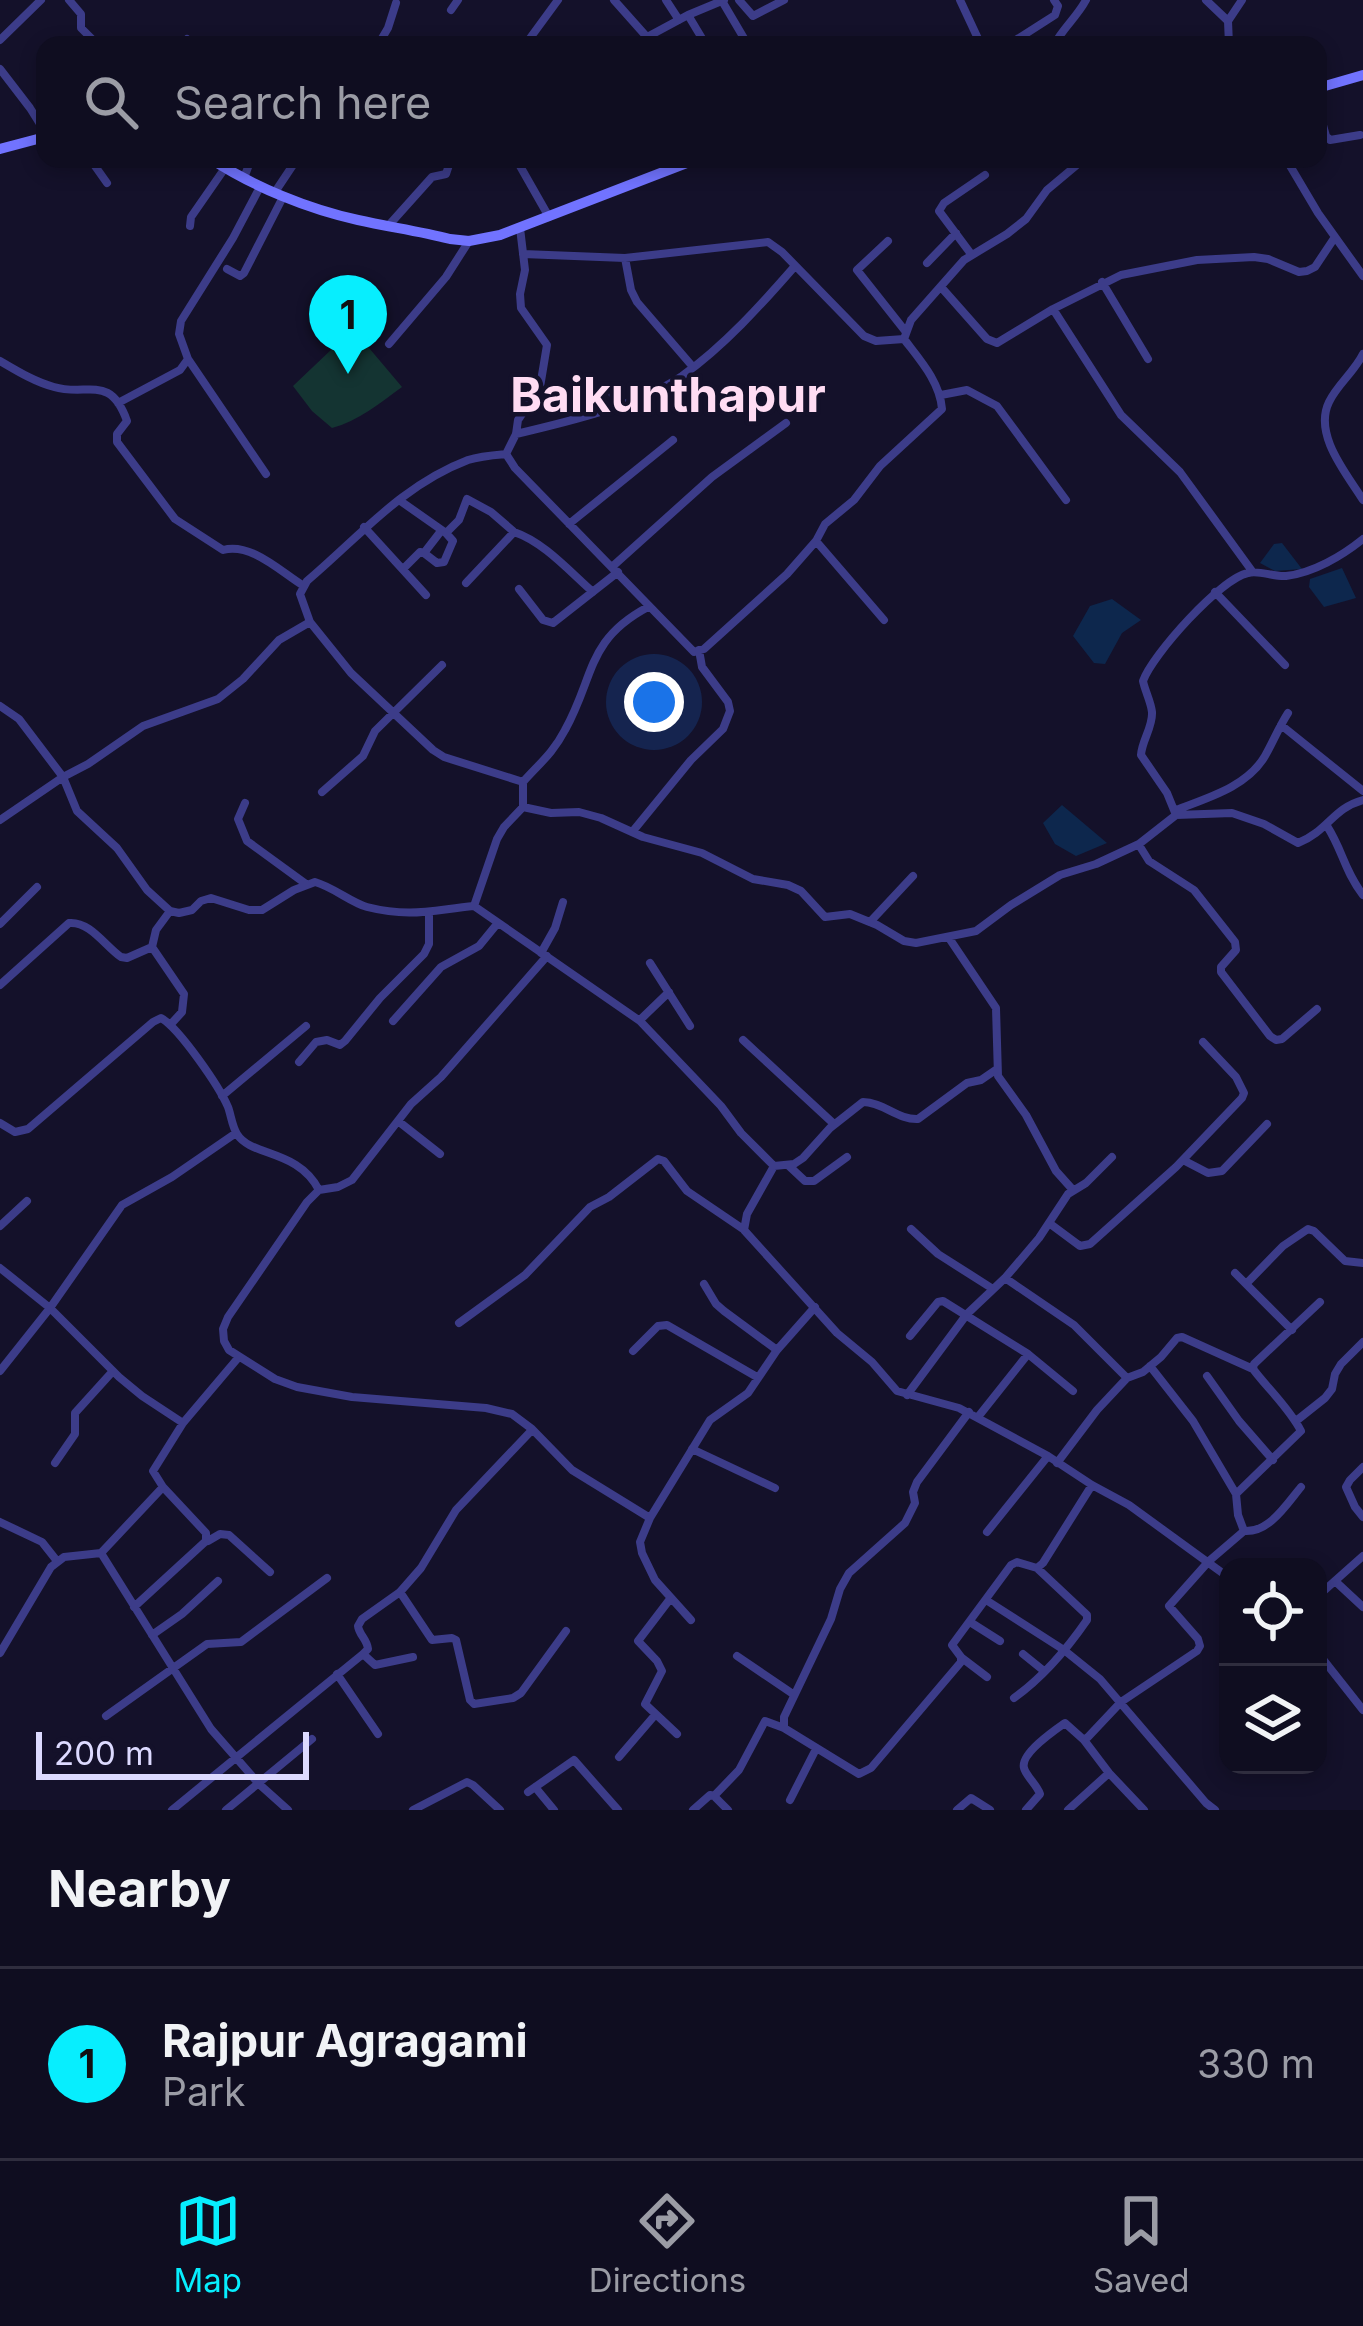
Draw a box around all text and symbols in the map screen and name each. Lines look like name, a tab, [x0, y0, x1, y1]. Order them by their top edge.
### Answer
search box	[36, 36, 1327, 168]
icon: search	[78, 69, 144, 135]
text: Search here	[174, 75, 431, 130]
pin: 1	[309, 275, 387, 374]
district label: Baikunthapur	[510, 365, 826, 424]
your location	[624, 672, 684, 732]
map controls	[1219, 1558, 1327, 1774]
button: locate	[1219, 1558, 1327, 1666]
button: layers	[1219, 1666, 1327, 1774]
scale bar	[36, 1726, 309, 1779]
text: 200 m	[54, 1733, 154, 1773]
text: Nearby	[48, 1858, 231, 1919]
text: Rajpur Agragami	[162, 2013, 528, 2068]
text: 1	[79, 2040, 95, 2087]
text: 330 m	[1197, 2040, 1315, 2087]
text: Park	[162, 2068, 246, 2115]
tab: Map	[173, 2188, 242, 2300]
tab: Directions	[589, 2188, 746, 2300]
tab: Saved	[1093, 2188, 1190, 2300]

